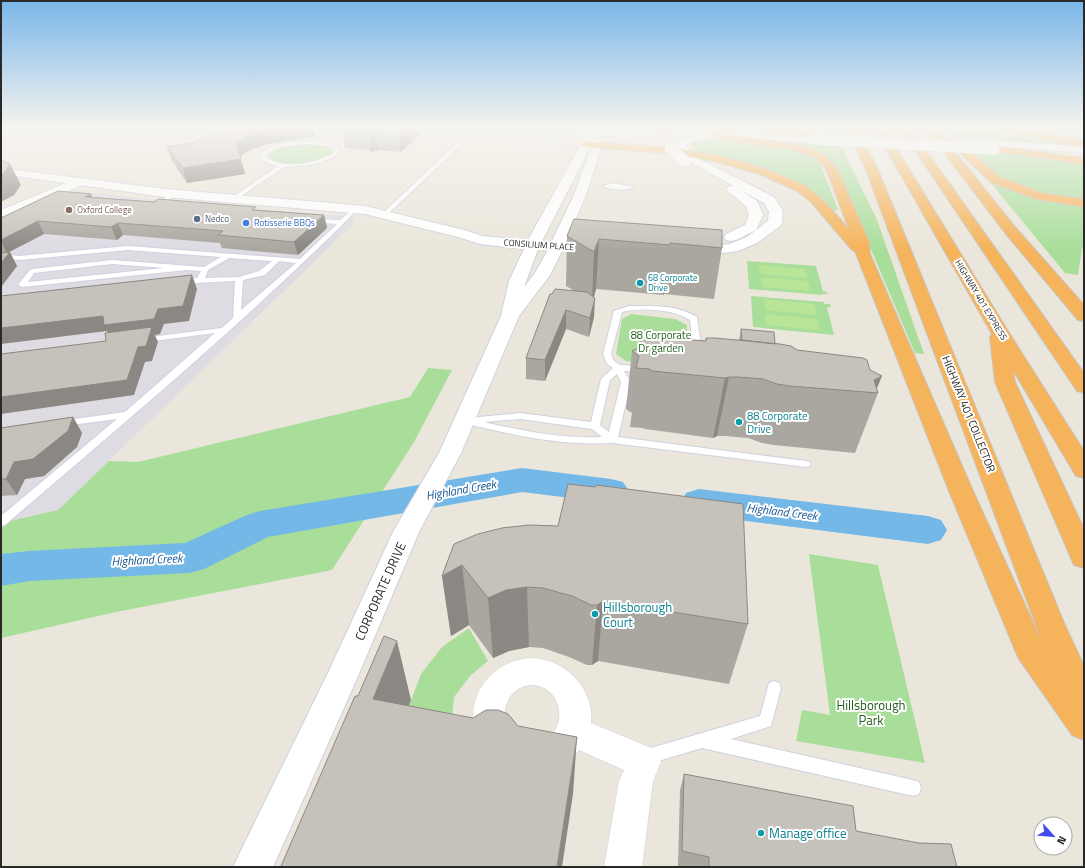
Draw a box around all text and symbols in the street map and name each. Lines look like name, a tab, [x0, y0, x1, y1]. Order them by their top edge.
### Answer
place label: Oxford College	[77, 203, 132, 216]
marker: Oxford College	[64, 205, 74, 215]
place label: Nedco	[205, 212, 229, 225]
marker: Nedco	[192, 214, 202, 224]
place label: Rotisserie BBQs	[254, 216, 315, 229]
marker: Rotisserie BBQs	[241, 218, 251, 228]
street label: CONSILIUM PLACE	[503, 236, 575, 253]
street label: HIGHWAY 401 EXPRESS	[952, 257, 1011, 343]
place label: 68 Corporate Drive	[648, 271, 698, 294]
marker: 68 Corporate Drive	[635, 278, 645, 288]
park label: 88 Corporate Dr garden	[631, 327, 692, 356]
street label: HIGHWAY 401 COLLECTOR	[938, 353, 1000, 475]
place label: 88 Corporate Drive	[747, 408, 808, 437]
marker: 88 Corporate Drive	[734, 417, 744, 427]
water label: Highland Creek	[424, 474, 499, 505]
water label: Highland Creek	[746, 498, 820, 525]
street label: CORPORATE DRIVE	[349, 538, 411, 644]
water label: Highland Creek	[111, 548, 185, 571]
place label: Hillsborough Court	[603, 597, 672, 632]
marker: Hillsborough Court	[590, 609, 600, 619]
park label: Hillsborough Park	[836, 695, 906, 730]
north arrow	[1033, 816, 1073, 856]
place label: Manage office	[769, 823, 847, 843]
marker: Manage office	[756, 828, 766, 838]
text: N	[1053, 834, 1071, 848]

